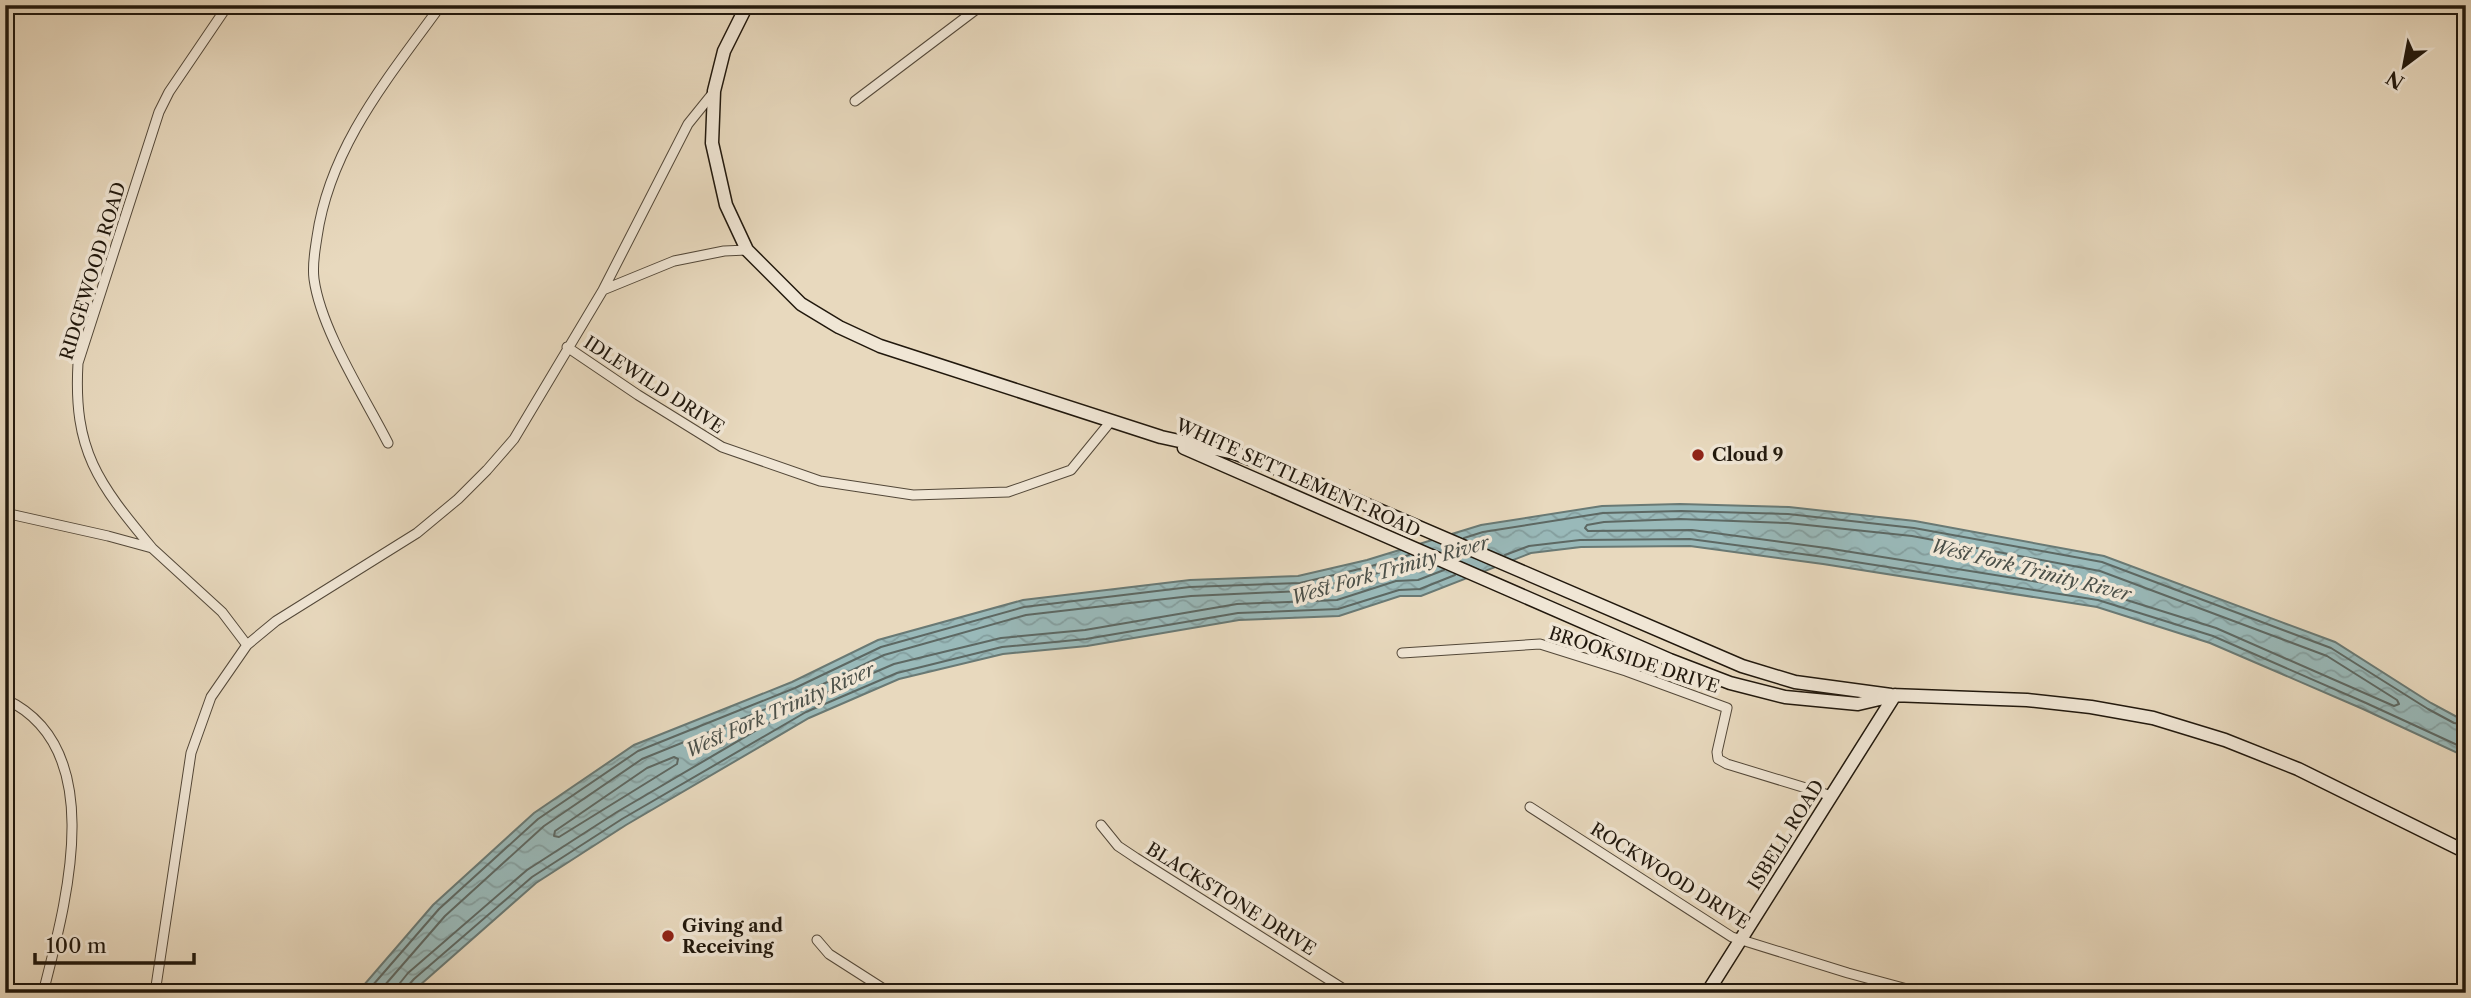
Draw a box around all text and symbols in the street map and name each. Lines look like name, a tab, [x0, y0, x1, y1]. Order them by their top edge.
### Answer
north arrow	[2370, 32, 2440, 102]
text: N	[2382, 66, 2408, 94]
street label: RIDGEWOOD ROAD	[55, 179, 131, 363]
street label: IDLEWILD DRIVE	[580, 331, 728, 439]
street label: WHITE SETTLEMENT ROAD	[1171, 414, 1424, 542]
place label: Cloud 9	[1712, 444, 1783, 466]
marker: Cloud 9	[1690, 447, 1706, 463]
water label: West Fork Trinity River	[1288, 530, 1493, 609]
water label: West Fork Trinity River	[1929, 534, 2134, 606]
street label: BROOKSIDE DRIVE	[1546, 622, 1722, 698]
water label: West Fork Trinity River	[682, 657, 879, 762]
street label: ISBELL ROAD	[1743, 776, 1829, 894]
street label: ROCKWOOD DRIVE	[1586, 818, 1754, 934]
street label: BLACKSTONE DRIVE	[1142, 838, 1320, 960]
place label: Giving and Receiving	[682, 915, 783, 958]
scale bar	[35, 921, 194, 965]
marker: Giving and Receiving	[660, 928, 676, 944]
text: 100 m	[46, 933, 107, 958]

